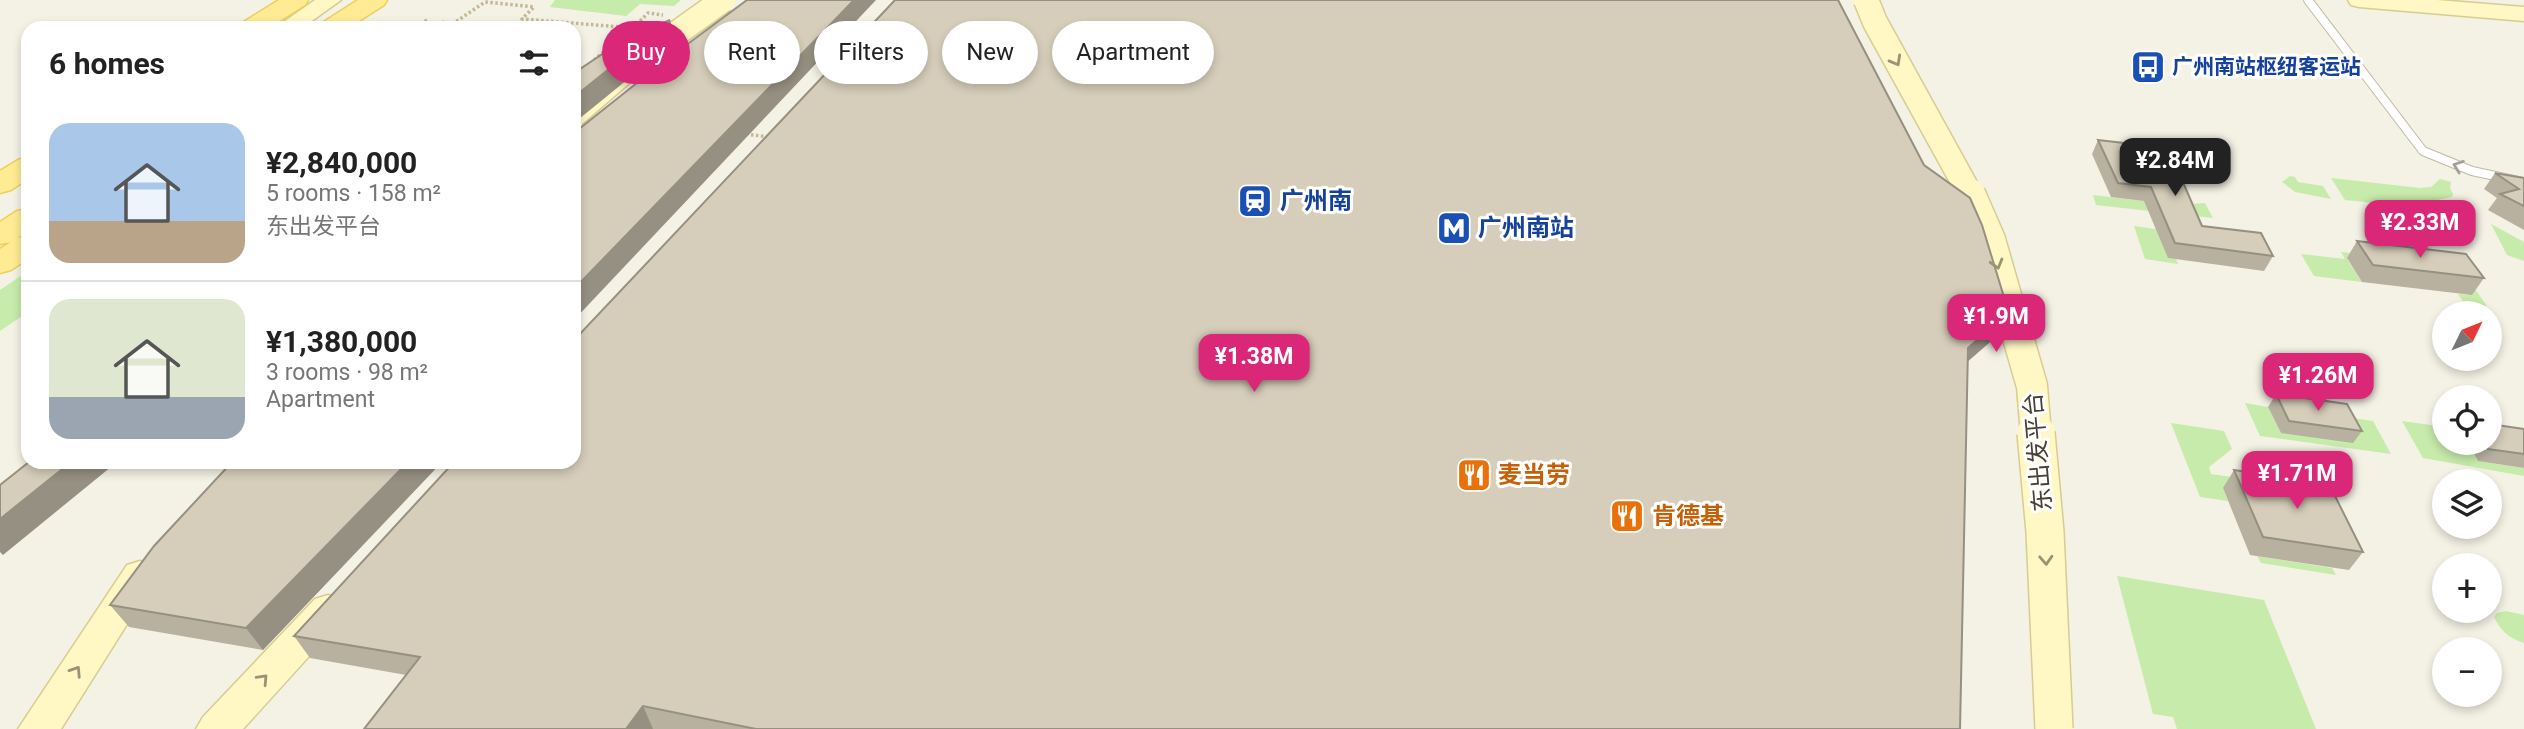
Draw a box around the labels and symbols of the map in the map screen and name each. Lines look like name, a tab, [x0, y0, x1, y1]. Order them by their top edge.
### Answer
bus stop icon: 广州南站枢纽客运站	[2129, 48, 2167, 86]
one-way arrow	[1888, 54, 1901, 67]
place label: 广州南站枢纽客运站	[2172, 55, 2361, 79]
pin: ¥2.84M	[2118, 138, 2232, 198]
one-way arrow	[2452, 160, 2464, 174]
station icon: 广州南	[1236, 182, 1274, 220]
place label: 广州南	[1280, 187, 1352, 215]
pin: ¥2.33M	[2363, 201, 2477, 260]
metro station icon: 广州南站	[1435, 209, 1473, 247]
place label: 广州南站	[1478, 214, 1574, 242]
one-way arrow	[1989, 258, 2004, 270]
pin: ¥1.9M	[1947, 294, 2045, 354]
north arrow	[2432, 301, 2502, 371]
pin: ¥1.38M	[1197, 334, 1311, 394]
pin: ¥1.26M	[2261, 354, 2375, 413]
street label: 东出发平台	[2019, 391, 2057, 513]
pin: ¥1.71M	[2240, 452, 2354, 511]
restaurant icon: 麦当劳	[1455, 456, 1493, 494]
place label: 麦当劳	[1498, 461, 1570, 489]
restaurant icon: 肯德基	[1608, 497, 1646, 535]
place label: 肯德基	[1652, 502, 1724, 530]
one-way arrow	[2039, 555, 2054, 566]
one-way arrow	[67, 666, 80, 679]
one-way arrow	[255, 674, 268, 687]

